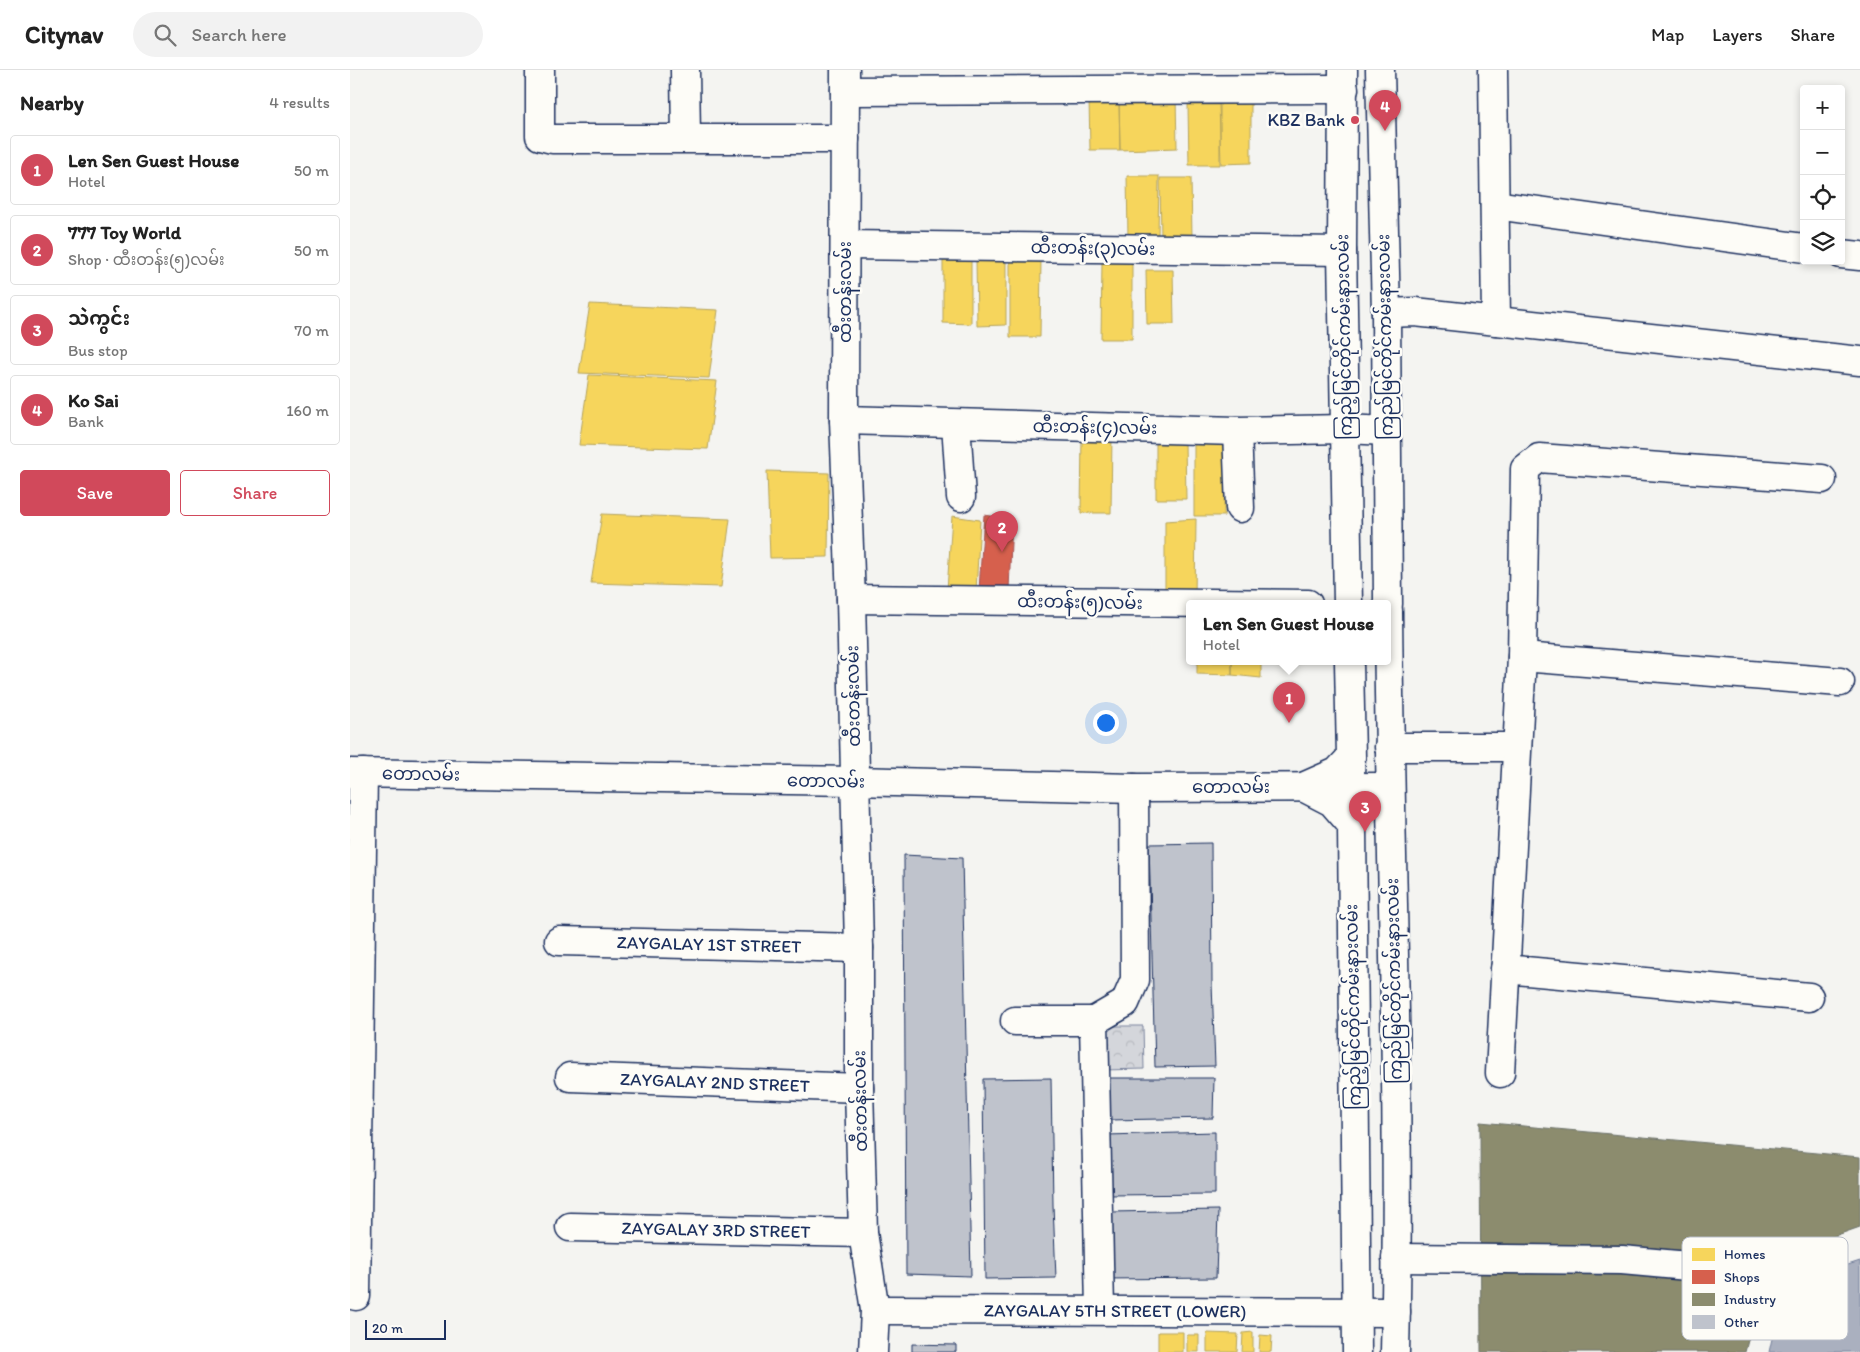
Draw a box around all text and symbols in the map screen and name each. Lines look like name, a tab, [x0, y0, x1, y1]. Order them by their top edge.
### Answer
search box	[133, 12, 483, 57]
text: Citynav	[25, 20, 103, 49]
icon: search	[151, 21, 179, 49]
text: Search here	[191, 23, 287, 46]
text: Map	[1651, 24, 1684, 46]
text: Layers	[1712, 24, 1762, 46]
text: Share	[1790, 24, 1835, 46]
map controls	[1800, 85, 1845, 265]
button: +	[1800, 85, 1845, 130]
text: Nearby	[20, 90, 84, 115]
pin: 4	[1369, 90, 1401, 131]
text: 4 results	[269, 93, 330, 112]
place label: KBZ Bank	[1267, 109, 1345, 131]
marker: KBZ Bank	[1349, 114, 1361, 126]
button: −	[1800, 130, 1845, 175]
text: Len Sen Guest House	[68, 149, 239, 172]
text: 1	[33, 161, 41, 180]
text: 50 m	[294, 161, 329, 180]
text: Hotel	[68, 172, 105, 191]
button: locate	[1800, 175, 1845, 220]
button: layers	[1800, 220, 1845, 265]
text: 777 Toy World	[68, 221, 181, 244]
street label: ထီးတန်း(၃)လမ်း	[1030, 233, 1156, 264]
street label: ကြည့်မြင်တိုင်ကမ်းနားလမ်း	[1328, 234, 1361, 440]
street label: ကြည်မြင်တိုင်ကမ်းနားလမ်း	[1369, 234, 1402, 440]
text: 2	[33, 241, 41, 260]
text: 50 m	[294, 241, 329, 260]
street label: ထီးတန်းလမ်း	[831, 241, 860, 343]
text: Shop · ထီးတန်း(၅)လမ်း	[68, 250, 225, 269]
text: သဲကွင်း	[68, 307, 130, 330]
text: 3	[33, 321, 41, 340]
text: 70 m	[294, 321, 329, 340]
text: Bus stop	[68, 341, 128, 360]
text: Ko Sai	[68, 389, 119, 412]
text: 4	[32, 401, 42, 420]
text: 160 m	[286, 401, 329, 420]
text: Bank	[68, 412, 104, 431]
street label: ထီးတန်း(၄)လမ်း	[1032, 412, 1158, 443]
button: Save	[20, 470, 170, 516]
button: Share	[180, 470, 330, 516]
pin: 2	[986, 511, 1018, 552]
street label: ထီးတန်း(၅)လမ်း	[1017, 587, 1143, 618]
popup	[1186, 600, 1391, 665]
text: Len Sen Guest House	[1203, 612, 1374, 635]
text: Hotel	[1203, 635, 1240, 654]
street label: ထီးတန်းလမ်း	[838, 645, 869, 747]
pin: 1	[1273, 682, 1305, 723]
your location	[1093, 710, 1119, 736]
street label: တောလမ်း	[382, 760, 460, 786]
street label: တောလမ်း	[787, 767, 865, 793]
street label: တောလမ်း	[1192, 774, 1270, 798]
pin: 3	[1349, 791, 1381, 832]
street label: ကြည်မြင်တိုင်ကမ်းနားလမ်း	[1378, 878, 1411, 1084]
street label: ကြည့်မြင်တိုင်ကမ်းနားလမ်း	[1337, 904, 1370, 1110]
street label: ZAYGALAY 1ST STREET	[616, 931, 802, 958]
street label: ထီးတန်းလမ်း	[845, 1050, 876, 1152]
street label: ZAYGALAY 2ND STREET	[620, 1068, 810, 1097]
street label: ZAYGALAY 3RD STREET	[621, 1217, 811, 1243]
legend	[1682, 1237, 1848, 1340]
text: Homes	[1724, 1246, 1766, 1263]
text: Shops	[1724, 1269, 1760, 1286]
text: Industry	[1724, 1291, 1776, 1308]
street label: ZAYGALAY 5TH STREET (LOWER)	[984, 1299, 1246, 1322]
text: Other	[1724, 1314, 1759, 1331]
scale bar	[365, 1317, 446, 1340]
text: 20 m	[372, 1320, 403, 1337]

